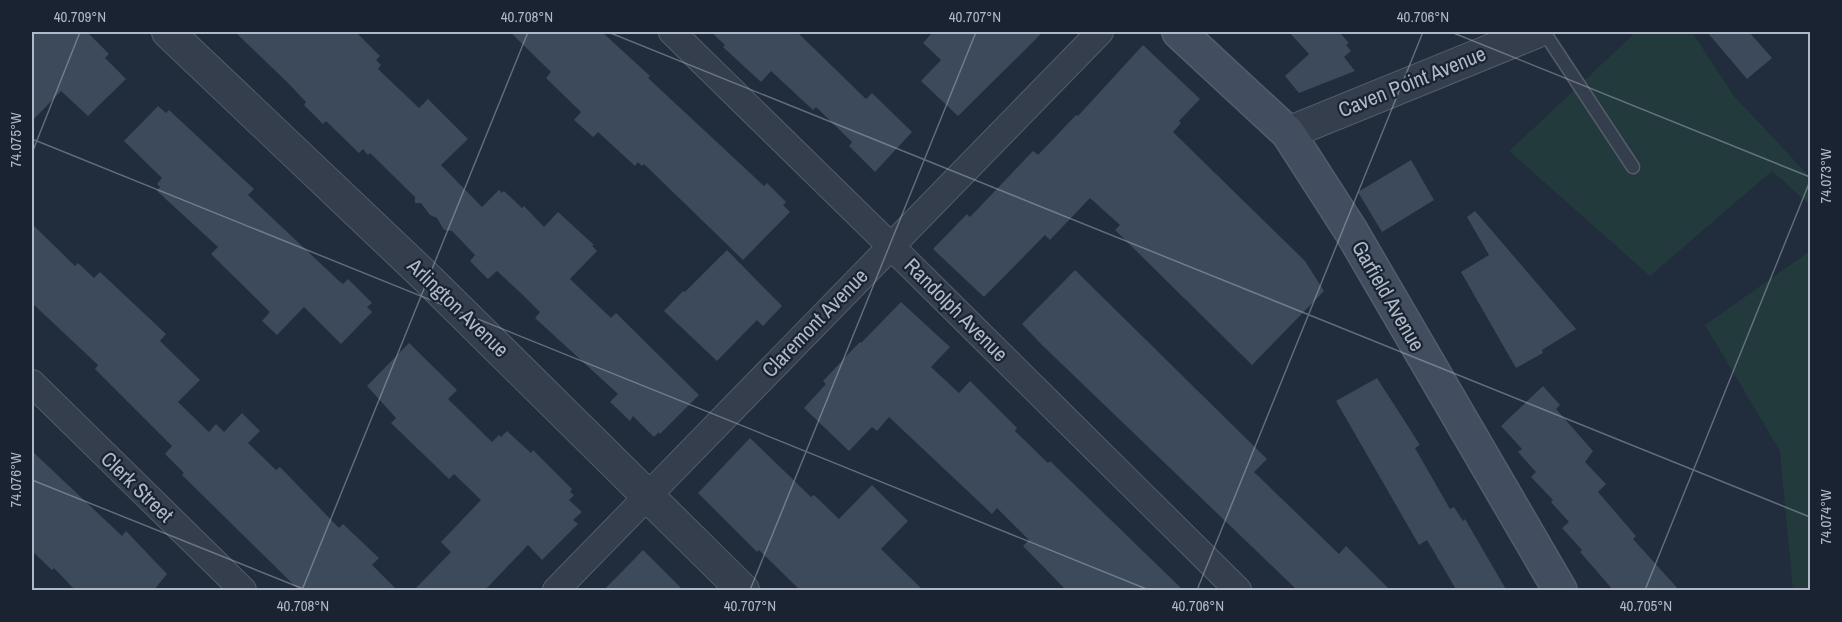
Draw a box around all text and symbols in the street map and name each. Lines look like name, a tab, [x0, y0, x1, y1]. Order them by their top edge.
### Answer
text: 40.709°N	[54, 6, 106, 27]
text: 40.708°N	[501, 6, 553, 27]
text: 40.707°N	[949, 6, 1001, 27]
text: 40.706°N	[1397, 6, 1449, 27]
street label: Caven Point Avenue	[1334, 39, 1490, 124]
text: 74.075°W	[5, 112, 26, 168]
text: 74.073°W	[1815, 148, 1836, 204]
street label: Garfield Avenue	[1345, 235, 1432, 356]
street label: Arlington Avenue	[400, 251, 515, 364]
street label: Randolph Avenue	[898, 251, 1015, 368]
street label: Claremont Avenue	[755, 262, 874, 384]
street label: Clerk Street	[95, 445, 180, 529]
text: 74.076°W	[5, 452, 26, 508]
text: 74.074°W	[1815, 489, 1836, 545]
text: 40.708°N	[277, 595, 329, 616]
text: 40.707°N	[724, 595, 776, 616]
text: 40.706°N	[1172, 595, 1224, 616]
text: 40.705°N	[1620, 595, 1672, 616]

